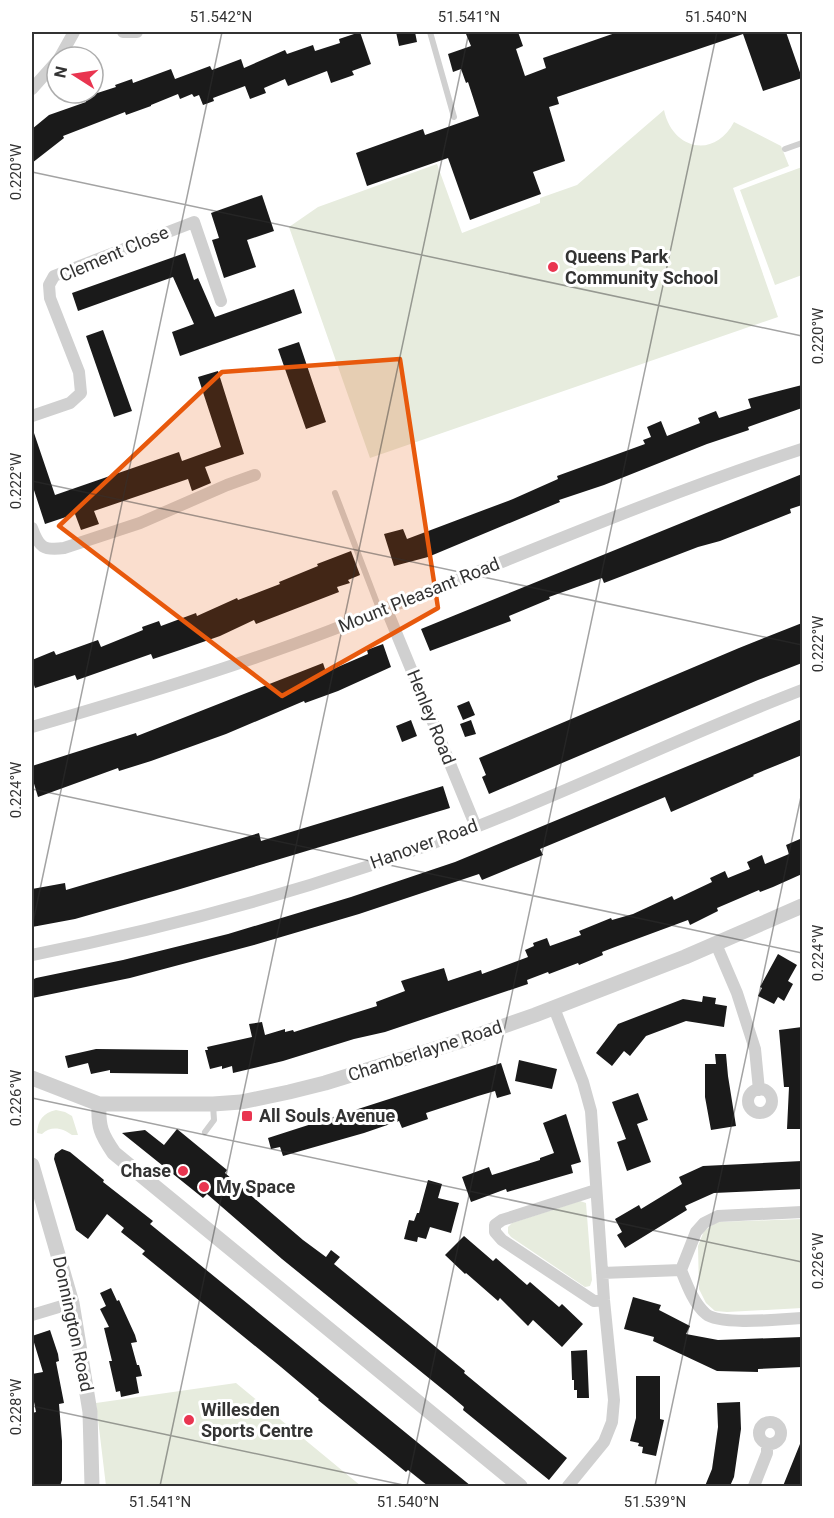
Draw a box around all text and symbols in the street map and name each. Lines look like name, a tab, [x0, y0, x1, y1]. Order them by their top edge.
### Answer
text: 51.542°N	[190, 8, 252, 26]
text: 51.541°N	[438, 8, 500, 26]
text: 51.540°N	[685, 8, 747, 26]
north arrow	[45, 45, 105, 105]
text: N	[50, 64, 71, 79]
text: 0.220°W	[7, 144, 25, 200]
street label: Clement Close	[56, 221, 172, 286]
place label: Queens Park Community School	[565, 246, 718, 288]
marker: Queens Park Community School	[546, 260, 560, 274]
text: 0.220°W	[809, 308, 827, 364]
text: 0.222°W	[7, 453, 25, 509]
street label: Mount Pleasant Road	[335, 553, 502, 636]
text: 0.222°W	[809, 616, 827, 672]
street label: Henley Road	[403, 666, 460, 767]
text: 0.224°W	[7, 762, 25, 818]
street label: Hanover Road	[367, 814, 480, 873]
text: 0.224°W	[809, 925, 827, 981]
street label: Chamberlayne Road	[345, 1016, 505, 1085]
text: 0.226°W	[7, 1070, 25, 1126]
place label: All Souls Avenue	[259, 1105, 395, 1126]
marker: All Souls Avenue	[240, 1109, 254, 1123]
place label: Chase	[121, 1160, 171, 1181]
marker: Chase	[176, 1164, 190, 1178]
place label: My Space	[216, 1176, 296, 1197]
marker: My Space	[197, 1180, 211, 1194]
text: 0.226°W	[809, 1233, 827, 1289]
street label: Donnington Road	[49, 1254, 98, 1394]
text: 0.228°W	[7, 1379, 25, 1435]
place label: Willesden Sports Centre	[201, 1399, 313, 1441]
marker: Willesden Sports Centre	[182, 1413, 196, 1427]
text: 51.541°N	[129, 1493, 191, 1511]
text: 51.540°N	[377, 1493, 439, 1511]
text: 51.539°N	[624, 1493, 686, 1511]

